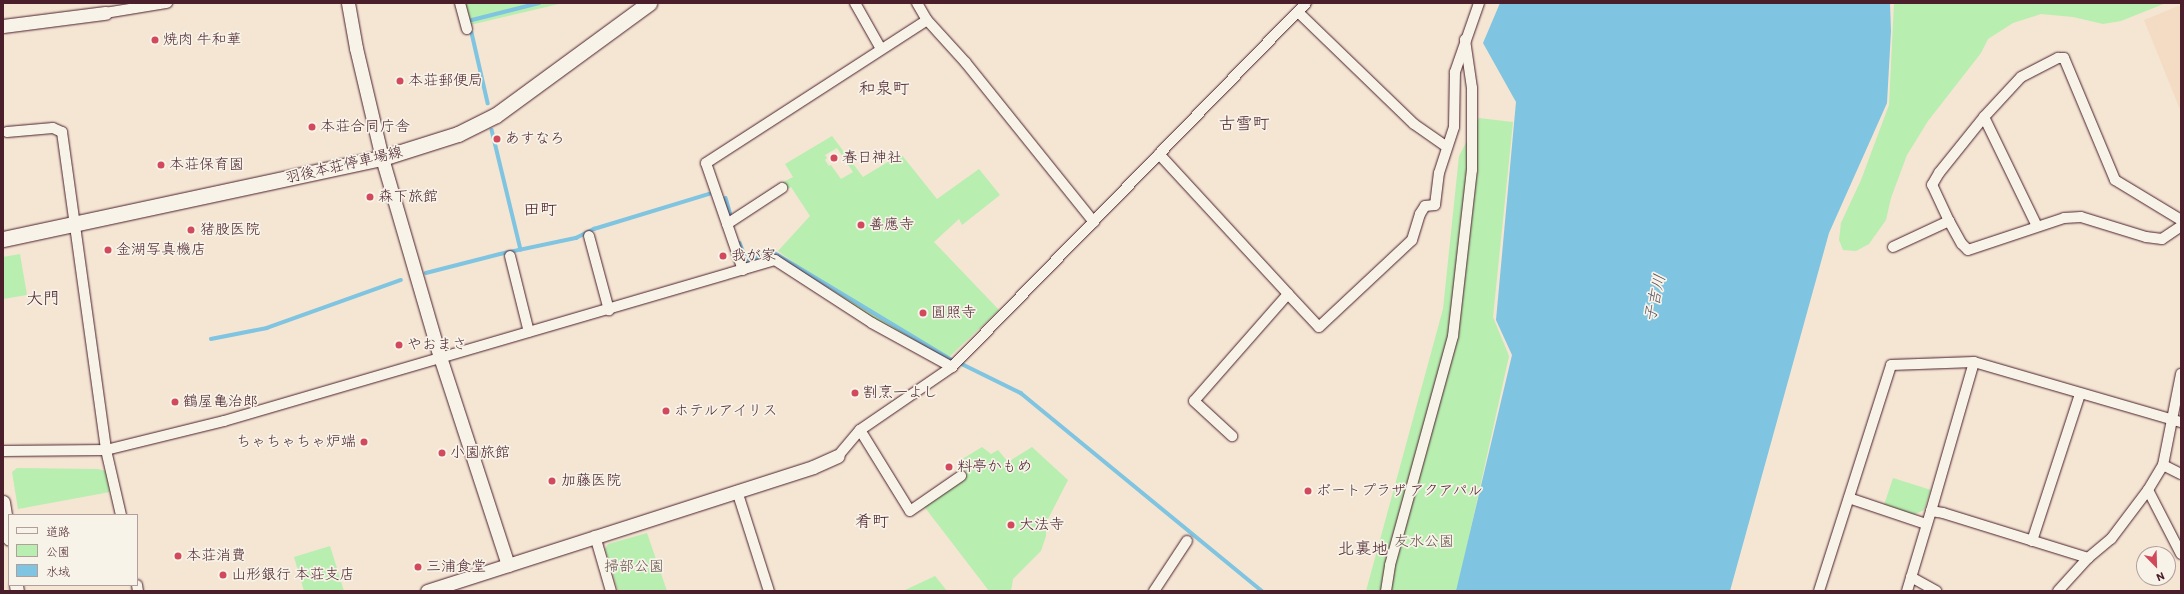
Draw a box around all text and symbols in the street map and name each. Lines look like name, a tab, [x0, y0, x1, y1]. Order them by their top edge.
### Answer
place label: 焼肉 牛和華	[163, 31, 241, 49]
marker: 焼肉 牛和華	[150, 35, 160, 45]
place label: 本荘郵便局	[408, 72, 483, 90]
marker: 本荘郵便局	[395, 76, 405, 86]
district label: 和泉町	[859, 79, 909, 99]
district label: 古雪町	[1219, 114, 1269, 134]
place label: 本荘合同庁舎	[320, 118, 410, 136]
marker: 本荘合同庁舎	[307, 122, 317, 132]
place label: あすなろ	[505, 130, 565, 148]
marker: あすなろ	[492, 134, 502, 144]
street label: 羽後本荘停車場線	[284, 143, 404, 187]
place label: 春日神社	[842, 149, 902, 167]
marker: 春日神社	[829, 153, 839, 163]
place label: 本荘保育園	[169, 156, 244, 174]
marker: 本荘保育園	[156, 160, 166, 170]
place label: 森下旅館	[378, 188, 438, 206]
marker: 森下旅館	[365, 192, 375, 202]
district label: 田町	[523, 200, 557, 220]
place label: 善應寺	[869, 216, 914, 234]
marker: 善應寺	[856, 220, 866, 230]
place label: 猪股医院	[200, 221, 260, 239]
marker: 猪股医院	[185, 224, 197, 236]
place label: 金湖写真機店	[116, 241, 206, 259]
marker: 金湖写真機店	[103, 245, 113, 255]
place label: 我が家	[731, 247, 776, 265]
marker: 我が家	[718, 251, 728, 261]
water label: 子吉川	[1640, 272, 1670, 324]
district label: 大門	[26, 289, 60, 309]
place label: 圓照寺	[931, 304, 976, 322]
marker: 圓照寺	[918, 308, 928, 318]
place label: やおまさ	[407, 336, 467, 354]
marker: やおまさ	[394, 340, 404, 350]
place label: 割烹一よし	[863, 384, 938, 402]
marker: 割烹一よし	[850, 388, 860, 398]
place label: 鶴屋亀治郎	[183, 393, 258, 411]
marker: 鶴屋亀治郎	[170, 397, 180, 407]
place label: ホテルアイリス	[674, 402, 779, 420]
marker: ホテルアイリス	[661, 406, 671, 416]
place label: ちゃちゃちゃ炉端	[236, 433, 356, 451]
marker: ちゃちゃちゃ炉端	[359, 437, 369, 447]
place label: 小園旅館	[450, 444, 510, 462]
marker: 小園旅館	[437, 448, 447, 458]
place label: 料亭かもめ	[957, 458, 1032, 476]
marker: 料亭かもめ	[944, 462, 954, 472]
place label: 加藤医院	[561, 472, 621, 490]
marker: 加藤医院	[546, 475, 558, 487]
place label: ボートプラザ アクアパル	[1316, 482, 1484, 500]
marker: ボートプラザ アクアパル	[1303, 486, 1313, 496]
district label: 肴町	[855, 512, 889, 532]
legend	[8, 514, 138, 586]
place label: 大法寺	[1019, 516, 1064, 534]
marker: 大法寺	[1006, 520, 1016, 530]
text: 道路	[46, 525, 70, 539]
park label: 友水公園	[1394, 533, 1454, 551]
district label: 北裏地	[1338, 539, 1388, 559]
text: 公園	[46, 545, 70, 559]
north arrow	[2136, 546, 2176, 586]
place label: 本荘消費	[186, 547, 246, 565]
marker: 本荘消費	[173, 551, 183, 561]
place label: 三浦食堂	[426, 558, 486, 576]
park label: 掃部公園	[604, 558, 664, 576]
marker: 三浦食堂	[413, 562, 423, 572]
text: 水域	[46, 565, 70, 579]
place label: 山形銀行 本荘支店	[231, 566, 354, 584]
text: N	[2155, 569, 2166, 584]
marker: 山形銀行 本荘支店	[218, 570, 228, 580]

